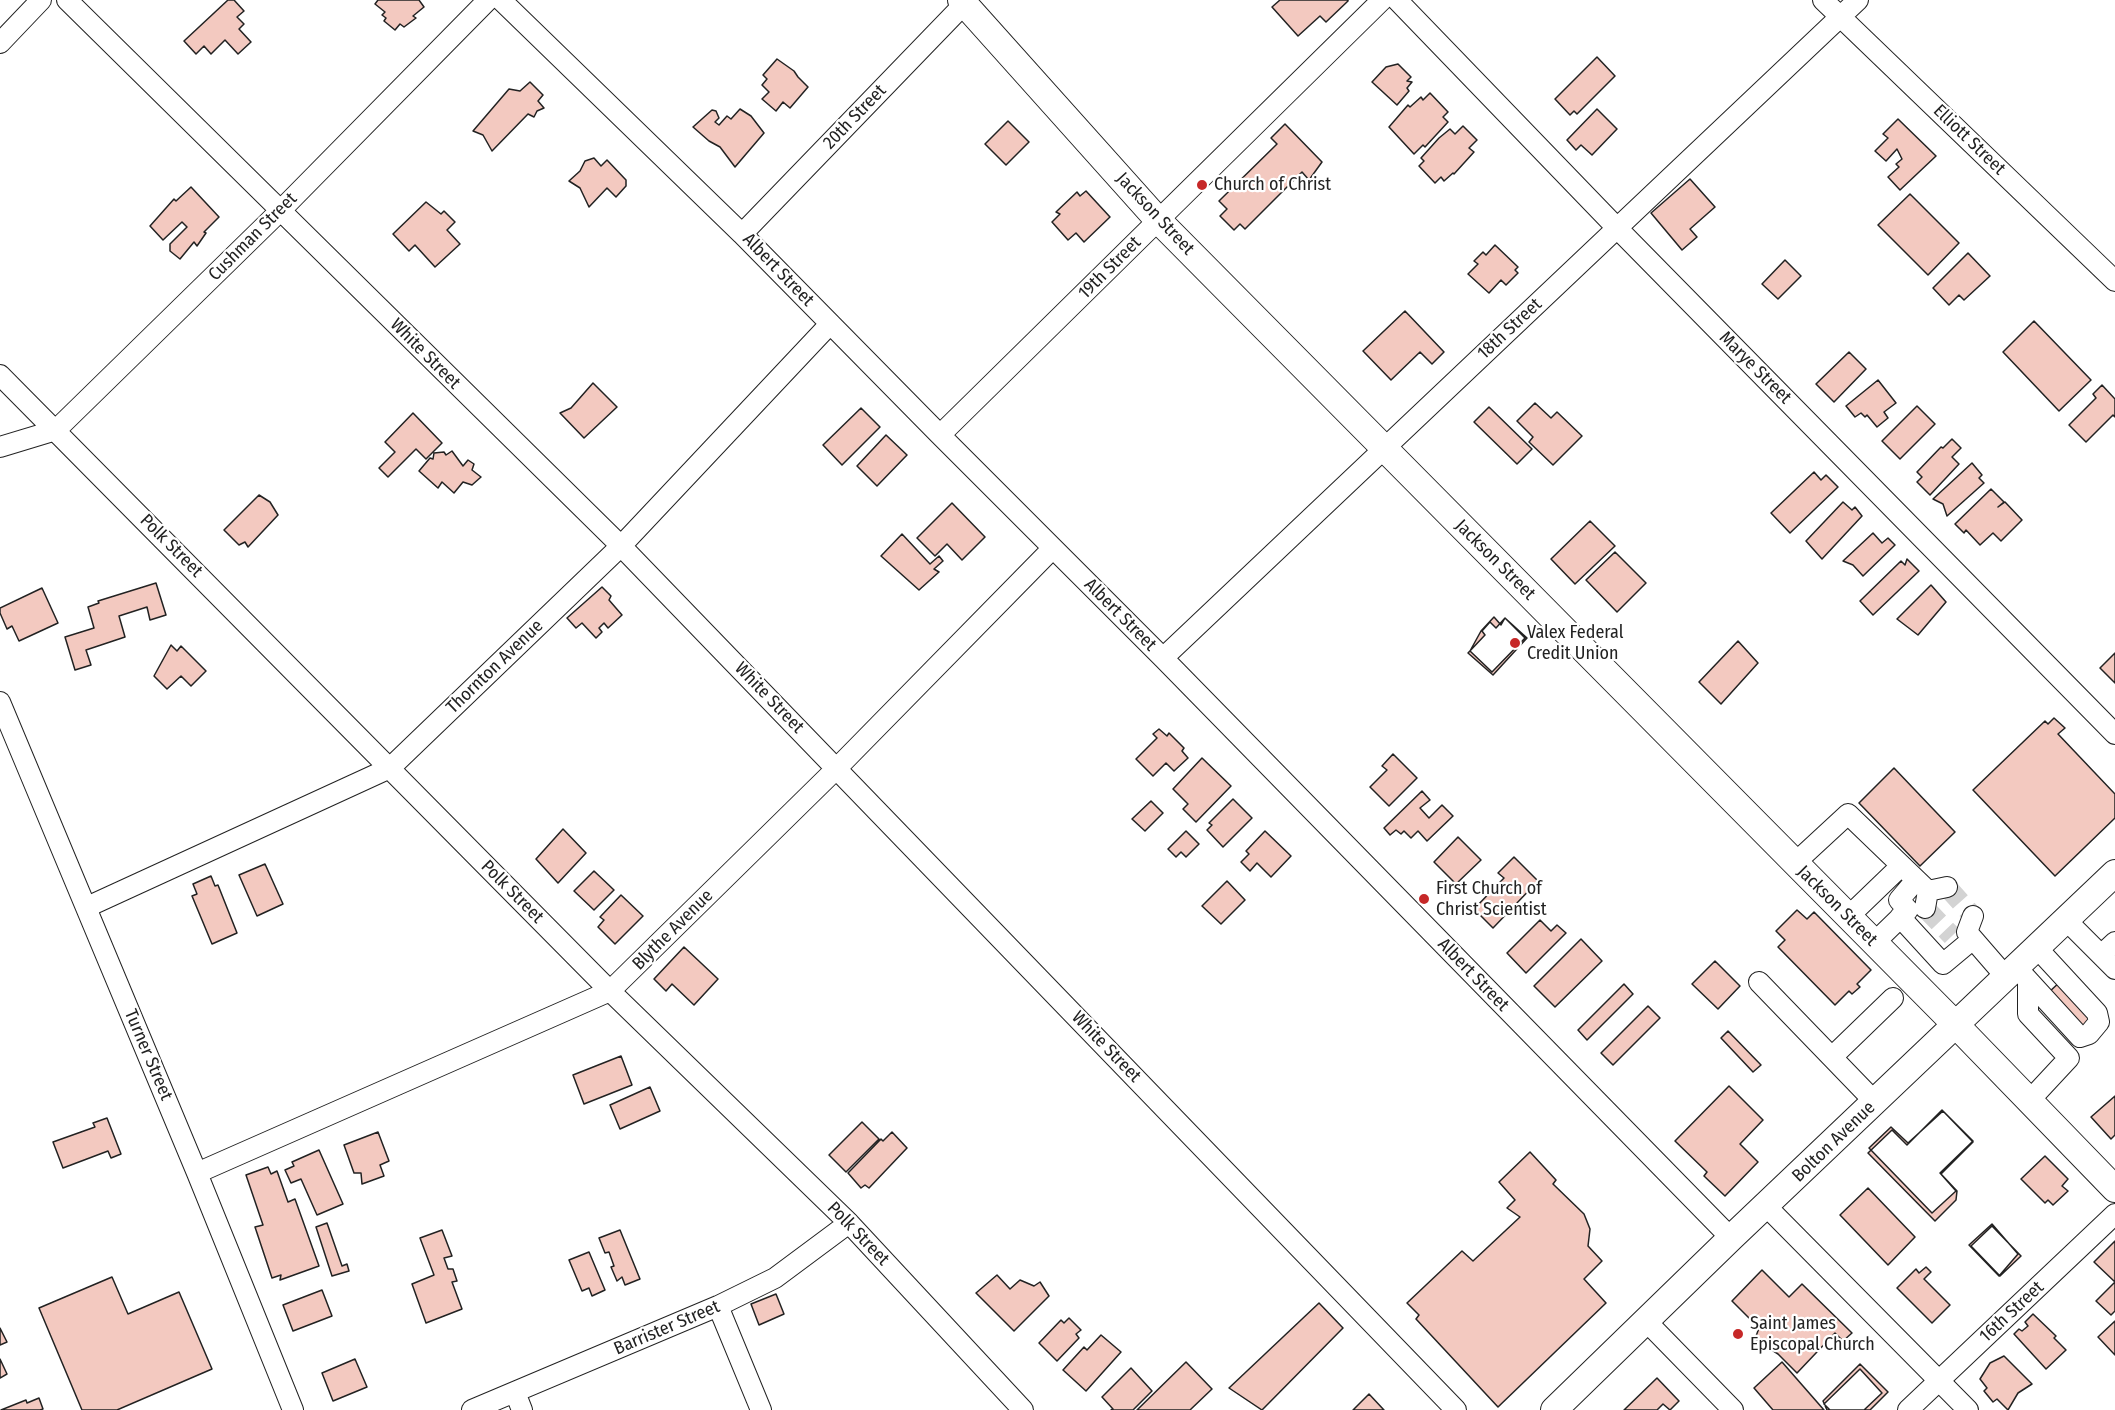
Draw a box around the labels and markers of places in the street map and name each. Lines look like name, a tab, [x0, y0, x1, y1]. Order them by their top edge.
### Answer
place label: Church of Christ	[1214, 174, 1331, 196]
marker: Church of Christ	[1195, 178, 1209, 192]
place label: Valex Federal Credit Union	[1527, 622, 1623, 664]
marker: Valex Federal Credit Union	[1508, 636, 1522, 650]
place label: First Church of Christ Scientist	[1436, 878, 1547, 920]
marker: First Church of Christ Scientist	[1417, 892, 1431, 906]
place label: Saint James Episcopal Church	[1750, 1313, 1875, 1356]
marker: Saint James Episcopal Church	[1731, 1327, 1745, 1341]

